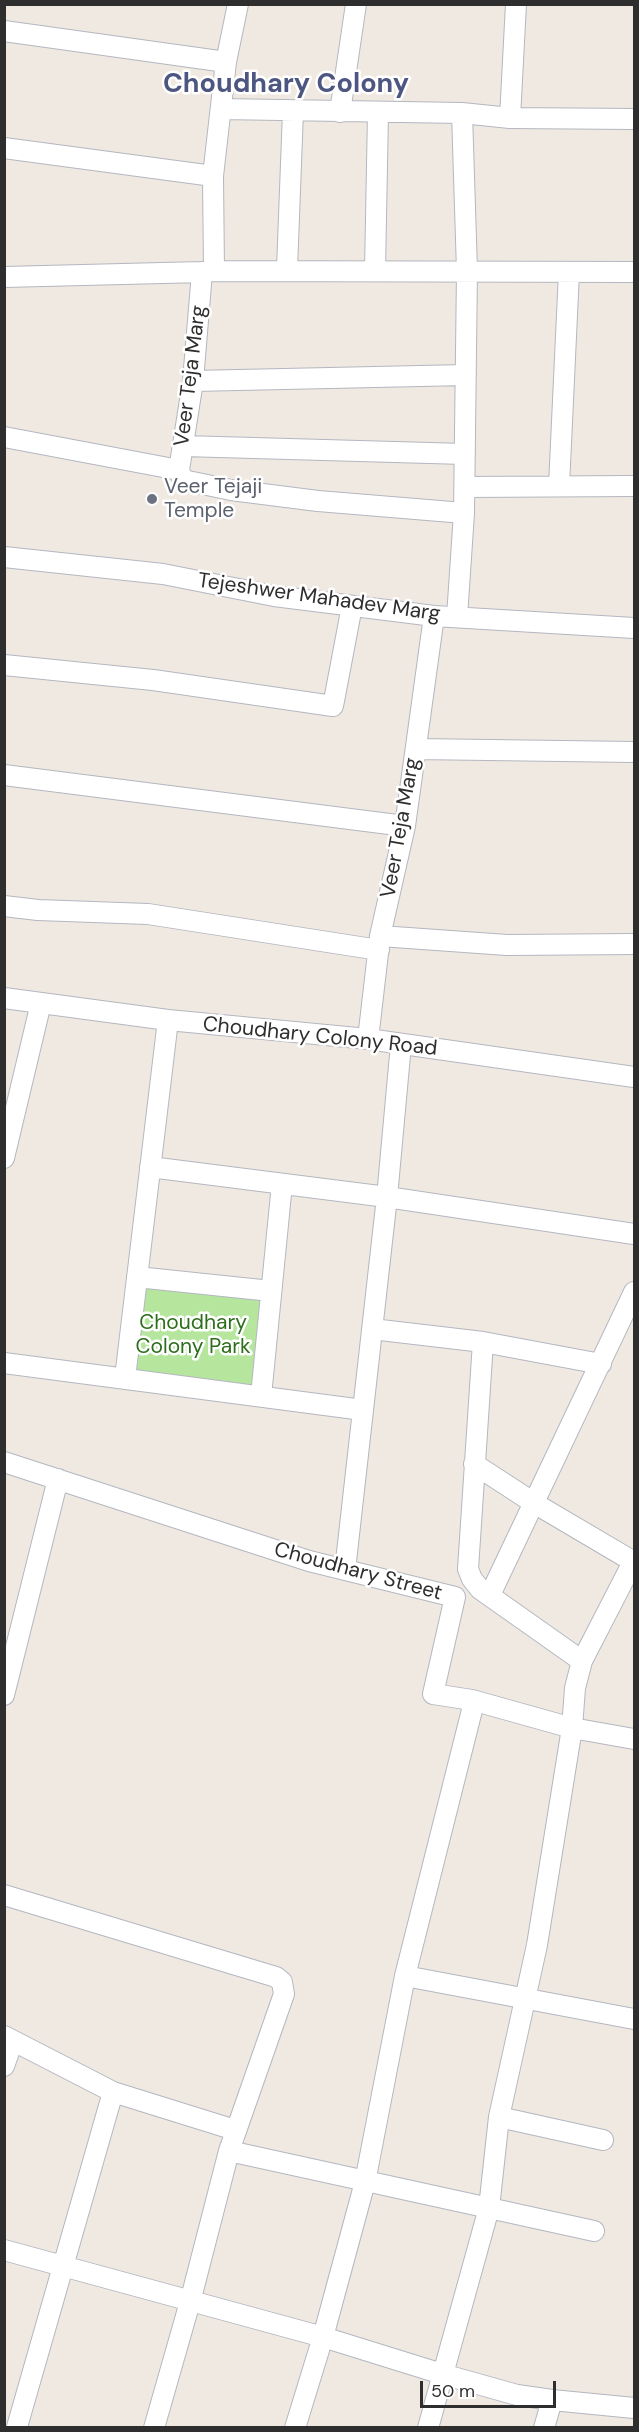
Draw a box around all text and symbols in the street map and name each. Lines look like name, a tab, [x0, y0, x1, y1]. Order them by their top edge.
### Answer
district label: Choudhary Colony	[163, 69, 409, 101]
street label: Veer Teja Marg	[170, 304, 212, 448]
place label: Veer Tejaji Temple	[164, 474, 262, 524]
marker: Veer Tejaji Temple	[145, 492, 159, 506]
street label: Tejeshwer Mahadev Marg	[196, 569, 442, 627]
street label: Veer Teja Marg	[376, 756, 426, 900]
street label: Choudhary Colony Road	[201, 1012, 439, 1062]
park label: Choudhary Colony Park	[135, 1310, 251, 1360]
street label: Choudhary Street	[271, 1537, 445, 1607]
scale bar	[423, 2369, 560, 2407]
text: 50 m	[431, 2379, 475, 2403]

